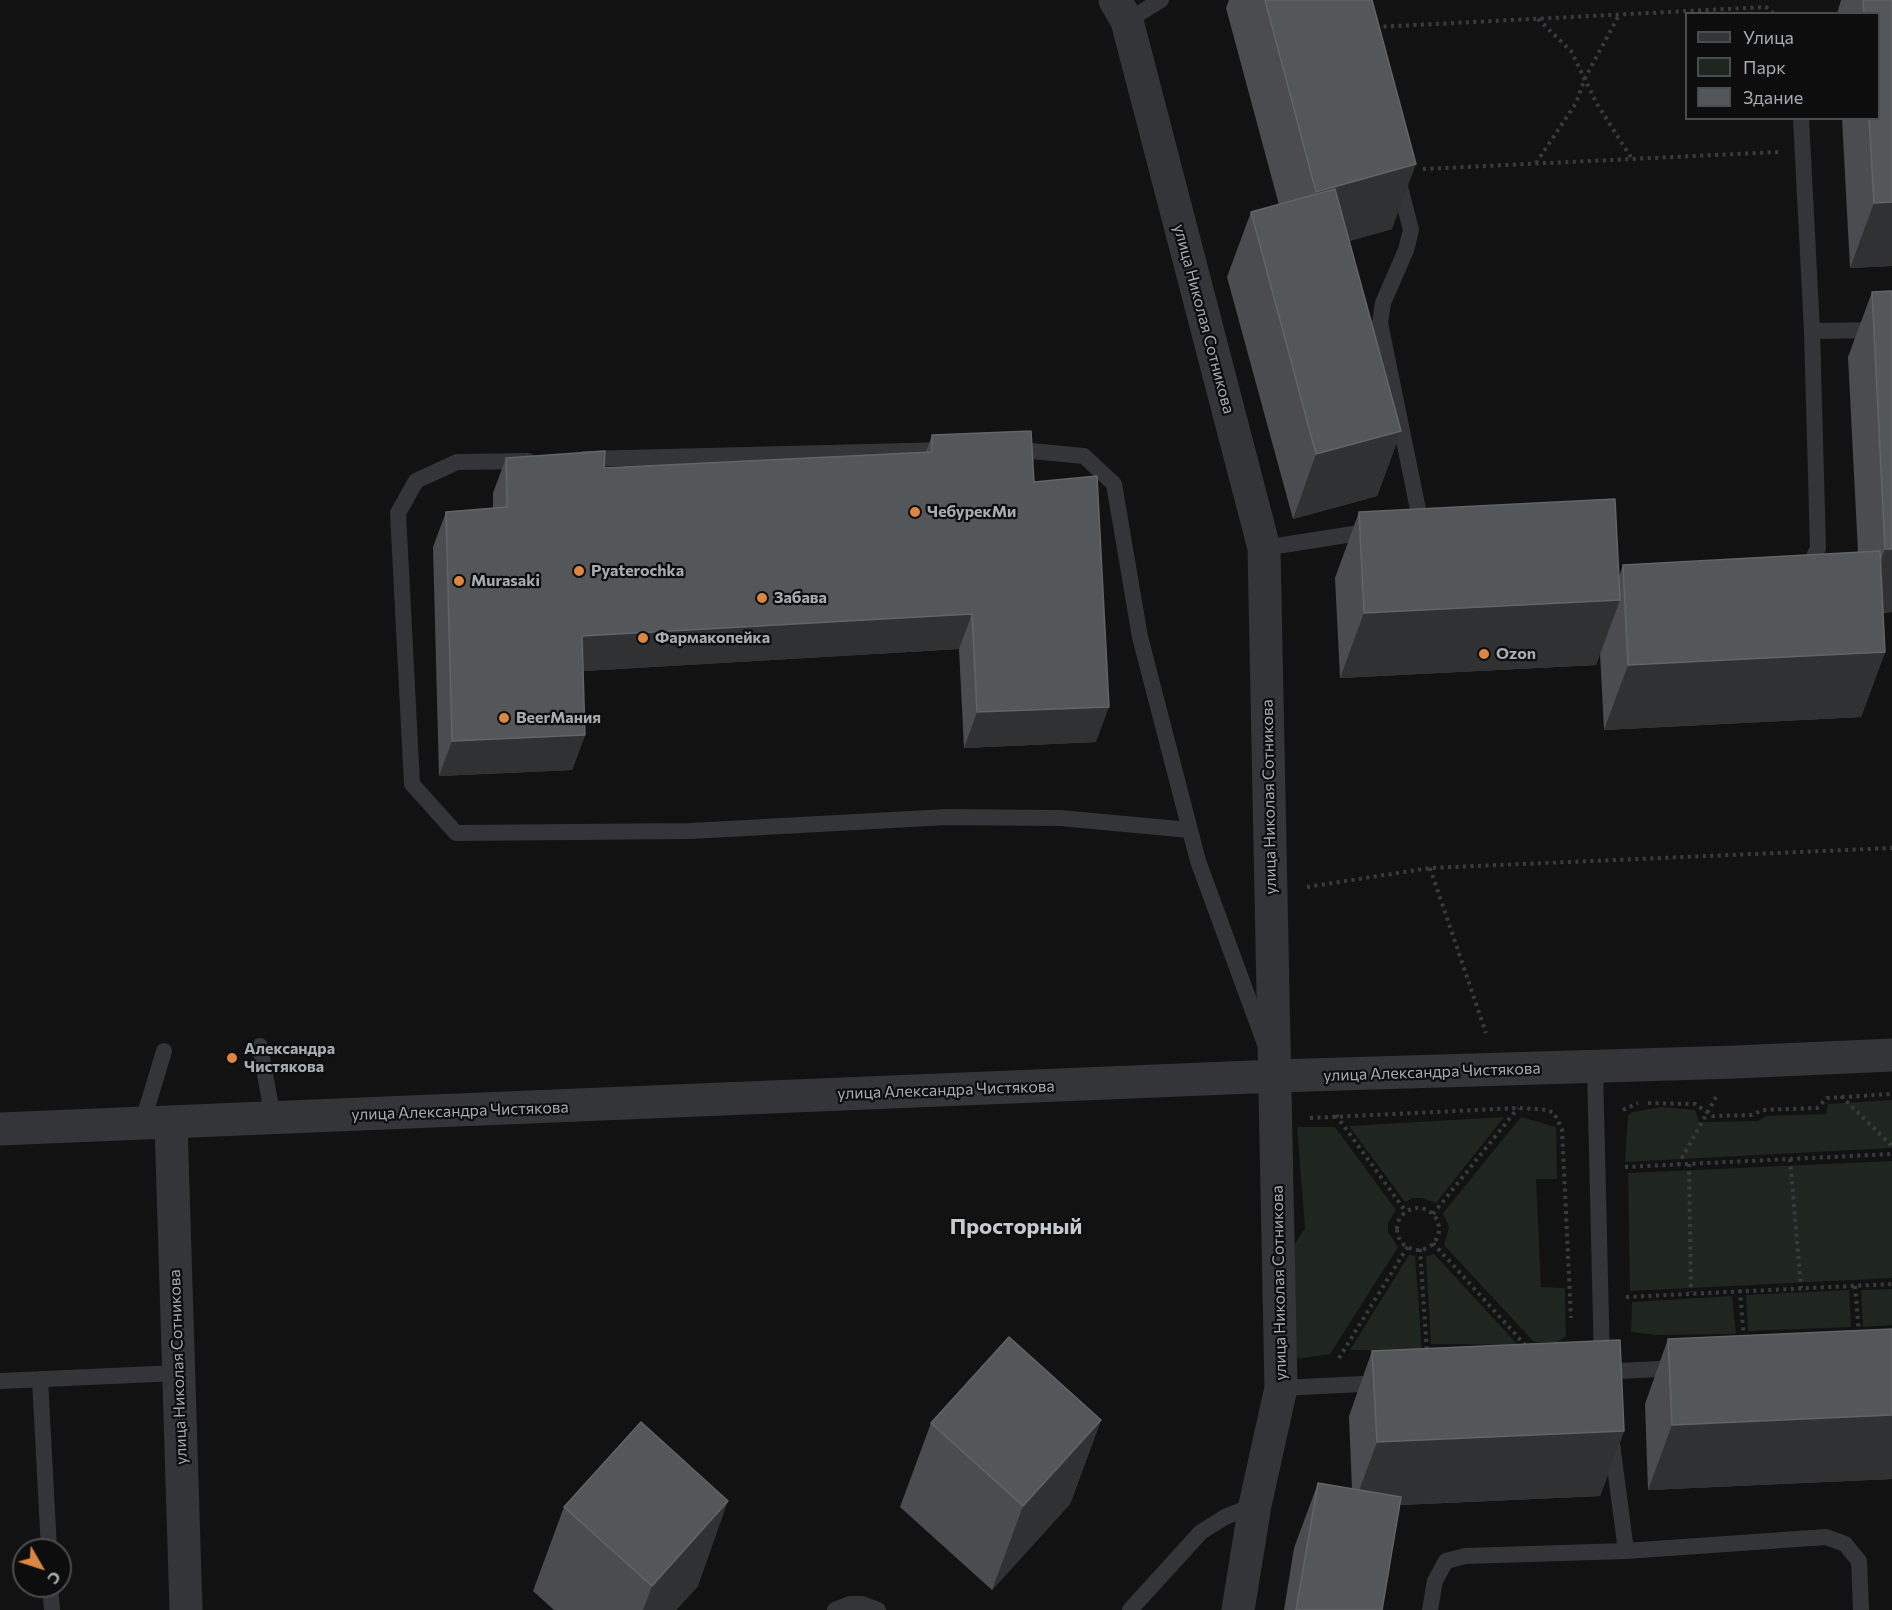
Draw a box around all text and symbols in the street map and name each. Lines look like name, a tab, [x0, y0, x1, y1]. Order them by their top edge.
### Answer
legend	[1685, 12, 1880, 120]
text: Улица	[1743, 26, 1794, 48]
text: Парк	[1743, 56, 1786, 78]
text: Здание	[1743, 86, 1803, 108]
street label: улица Николая Сотникова	[1169, 222, 1239, 416]
place label: ЧебурекМи	[927, 502, 1016, 522]
marker: ЧебурекМи	[908, 505, 922, 519]
place label: Pyaterochka	[591, 561, 684, 581]
marker: Pyaterochka	[572, 564, 586, 578]
place label: Murasaki	[471, 571, 540, 591]
marker: Murasaki	[452, 574, 466, 588]
place label: Забава	[774, 588, 827, 608]
marker: Забава	[755, 591, 769, 605]
place label: Фармакопейка	[655, 628, 770, 648]
marker: Фармакопейка	[636, 631, 650, 645]
place label: Ozon	[1496, 644, 1536, 664]
marker: Ozon	[1477, 647, 1491, 661]
street label: улица Николая Сотникова	[1258, 699, 1280, 895]
place label: BeerМания	[516, 708, 601, 728]
marker: BeerМания	[497, 711, 511, 725]
place label: Александра Чистякова	[244, 1039, 335, 1077]
marker: Александра Чистякова	[225, 1051, 239, 1065]
street label: улица Александра Чистякова	[1323, 1059, 1541, 1085]
street label: улица Александра Чистякова	[837, 1077, 1055, 1103]
street label: улица Александра Чистякова	[351, 1098, 569, 1124]
street label: улица Николая Сотникова	[1268, 1185, 1290, 1381]
district label: Просторный	[950, 1214, 1082, 1240]
street label: улица Николая Сотникова	[165, 1269, 191, 1465]
north arrow	[12, 1538, 72, 1598]
text: С	[44, 1568, 66, 1589]

